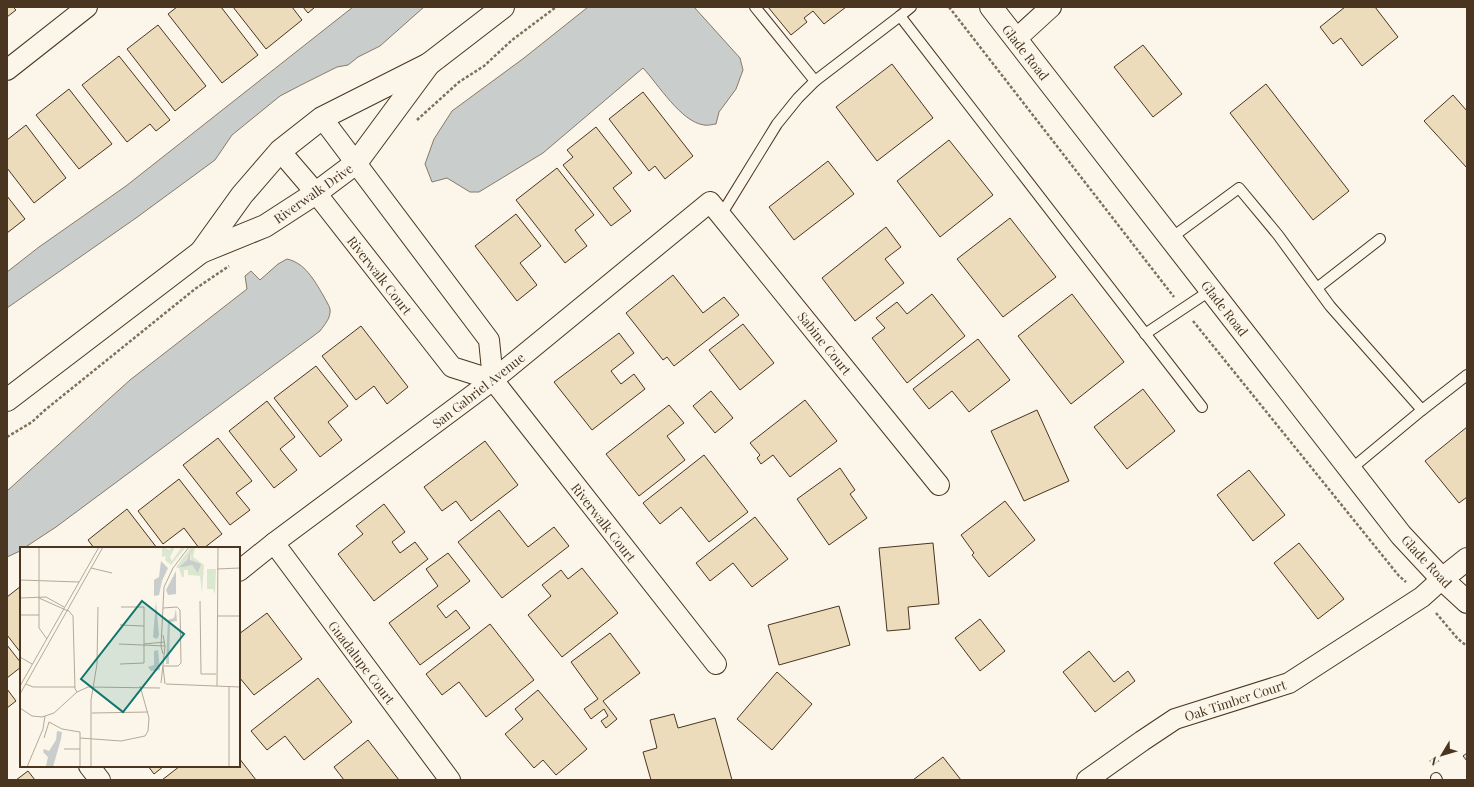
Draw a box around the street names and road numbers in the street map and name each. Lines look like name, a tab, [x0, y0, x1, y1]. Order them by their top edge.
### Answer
street label: Glade Road	[999, 21, 1053, 84]
street label: Riverwalk Drive	[270, 159, 356, 227]
street label: Riverwalk Court	[344, 232, 416, 318]
street label: Glade Road	[1198, 277, 1252, 340]
street label: Sabine Court	[794, 308, 856, 378]
street label: San Gabriel Avenue	[428, 348, 528, 431]
street label: Riverwalk Court	[568, 479, 640, 565]
street label: Glade Road	[1398, 531, 1456, 591]
street label: Guadalupe Court	[325, 617, 399, 707]
street label: Oak Timber Court	[1182, 675, 1288, 724]

